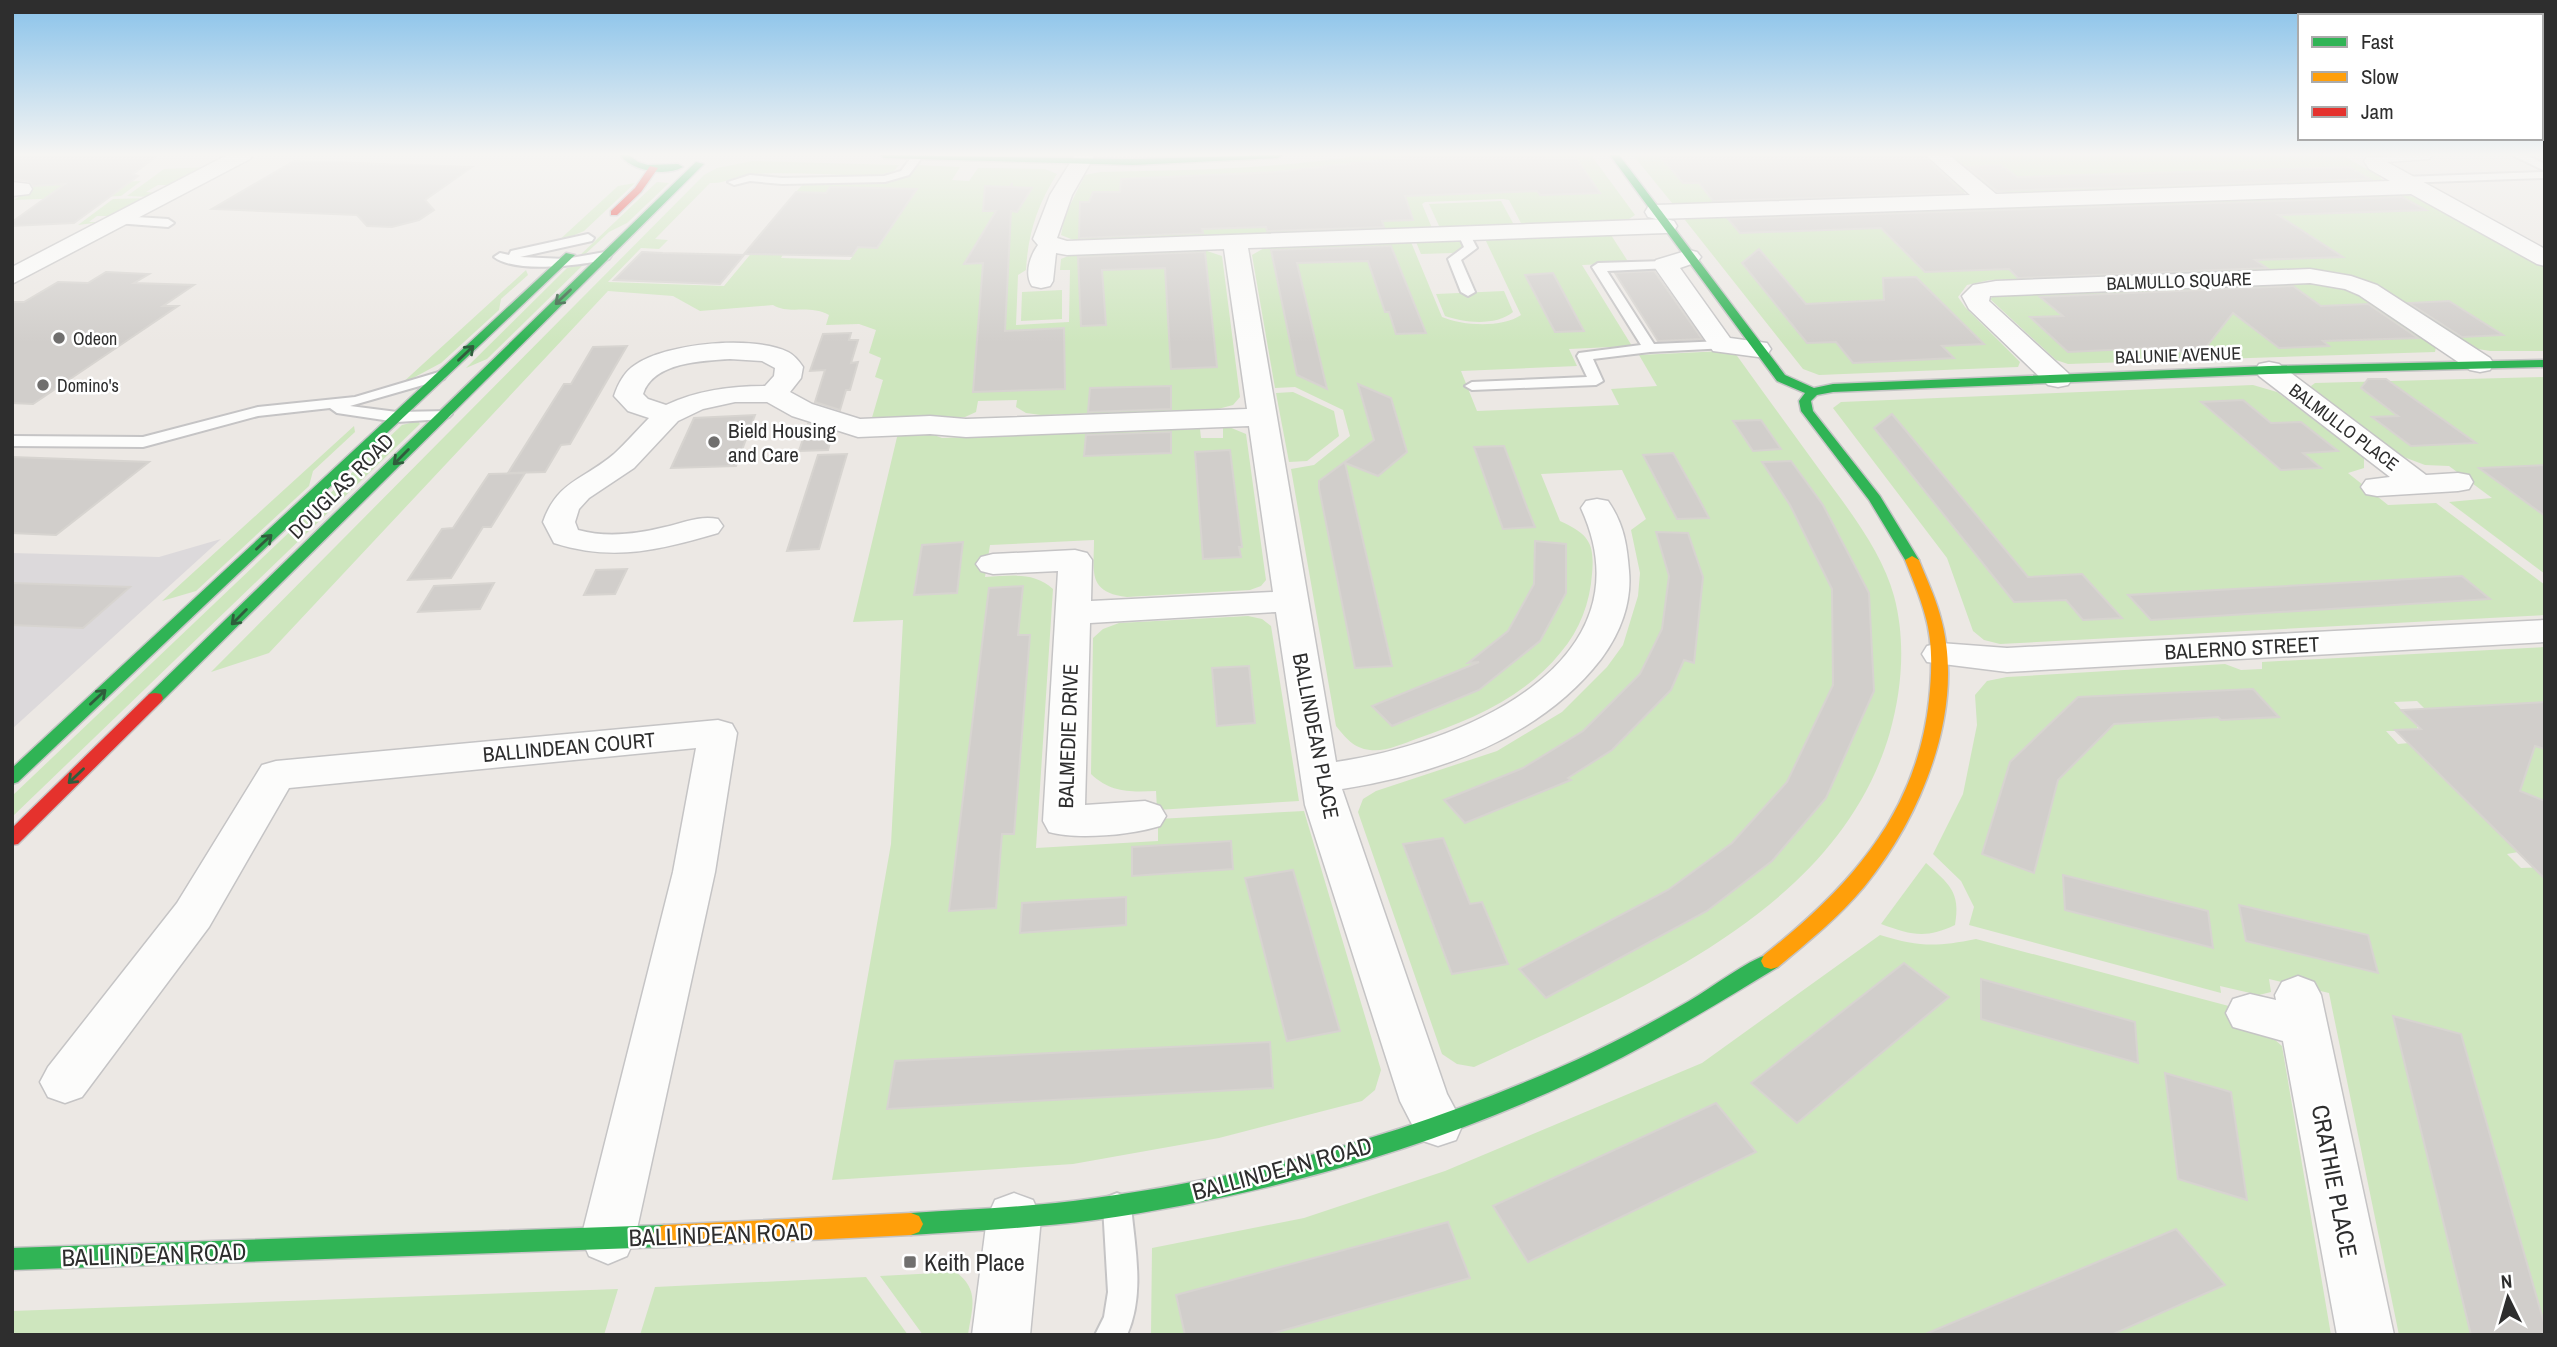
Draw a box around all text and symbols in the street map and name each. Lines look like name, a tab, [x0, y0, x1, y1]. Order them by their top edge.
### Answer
legend	[2298, 14, 2543, 140]
text: Fast	[2361, 27, 2394, 56]
text: Slow	[2361, 62, 2399, 91]
text: Jam	[2361, 97, 2394, 126]
street label: BALMULLO SQUARE	[2106, 266, 2252, 296]
one-way arrow	[555, 289, 572, 306]
place label: Odeon	[73, 326, 117, 351]
marker: Odeon	[51, 330, 67, 346]
street label: BALUNIE AVENUE	[2115, 340, 2241, 370]
one-way arrow	[457, 345, 475, 361]
place label: Domino's	[57, 373, 119, 398]
marker: Domino's	[35, 377, 51, 393]
street label: BALMULLO PLACE	[2284, 378, 2404, 476]
place label: Bield Housing and Care	[728, 416, 837, 469]
street label: DOUGLAS ROAD	[282, 427, 400, 545]
marker: Bield Housing and Care	[706, 434, 722, 450]
one-way arrow	[392, 448, 409, 465]
one-way arrow	[255, 533, 272, 550]
one-way arrow	[230, 608, 247, 625]
street label: BALERNO STREET	[2164, 629, 2321, 667]
street label: BALLINDEAN PLACE	[1286, 651, 1346, 821]
street label: BALMEDIE DRIVE	[1051, 663, 1085, 809]
one-way arrow	[89, 689, 106, 706]
street label: BALLINDEAN COURT	[482, 725, 657, 769]
one-way arrow	[68, 767, 85, 784]
street label: CRATHIE PLACE	[2305, 1102, 2365, 1260]
street label: BALLINDEAN ROAD	[1189, 1129, 1375, 1207]
street label: BALLINDEAN ROAD	[628, 1215, 814, 1253]
street label: BALLINDEAN ROAD	[61, 1235, 247, 1273]
place label: Keith Place	[924, 1246, 1025, 1278]
marker: Keith Place	[902, 1254, 918, 1270]
north arrow	[2473, 1263, 2543, 1333]
text: N	[2500, 1268, 2513, 1295]

